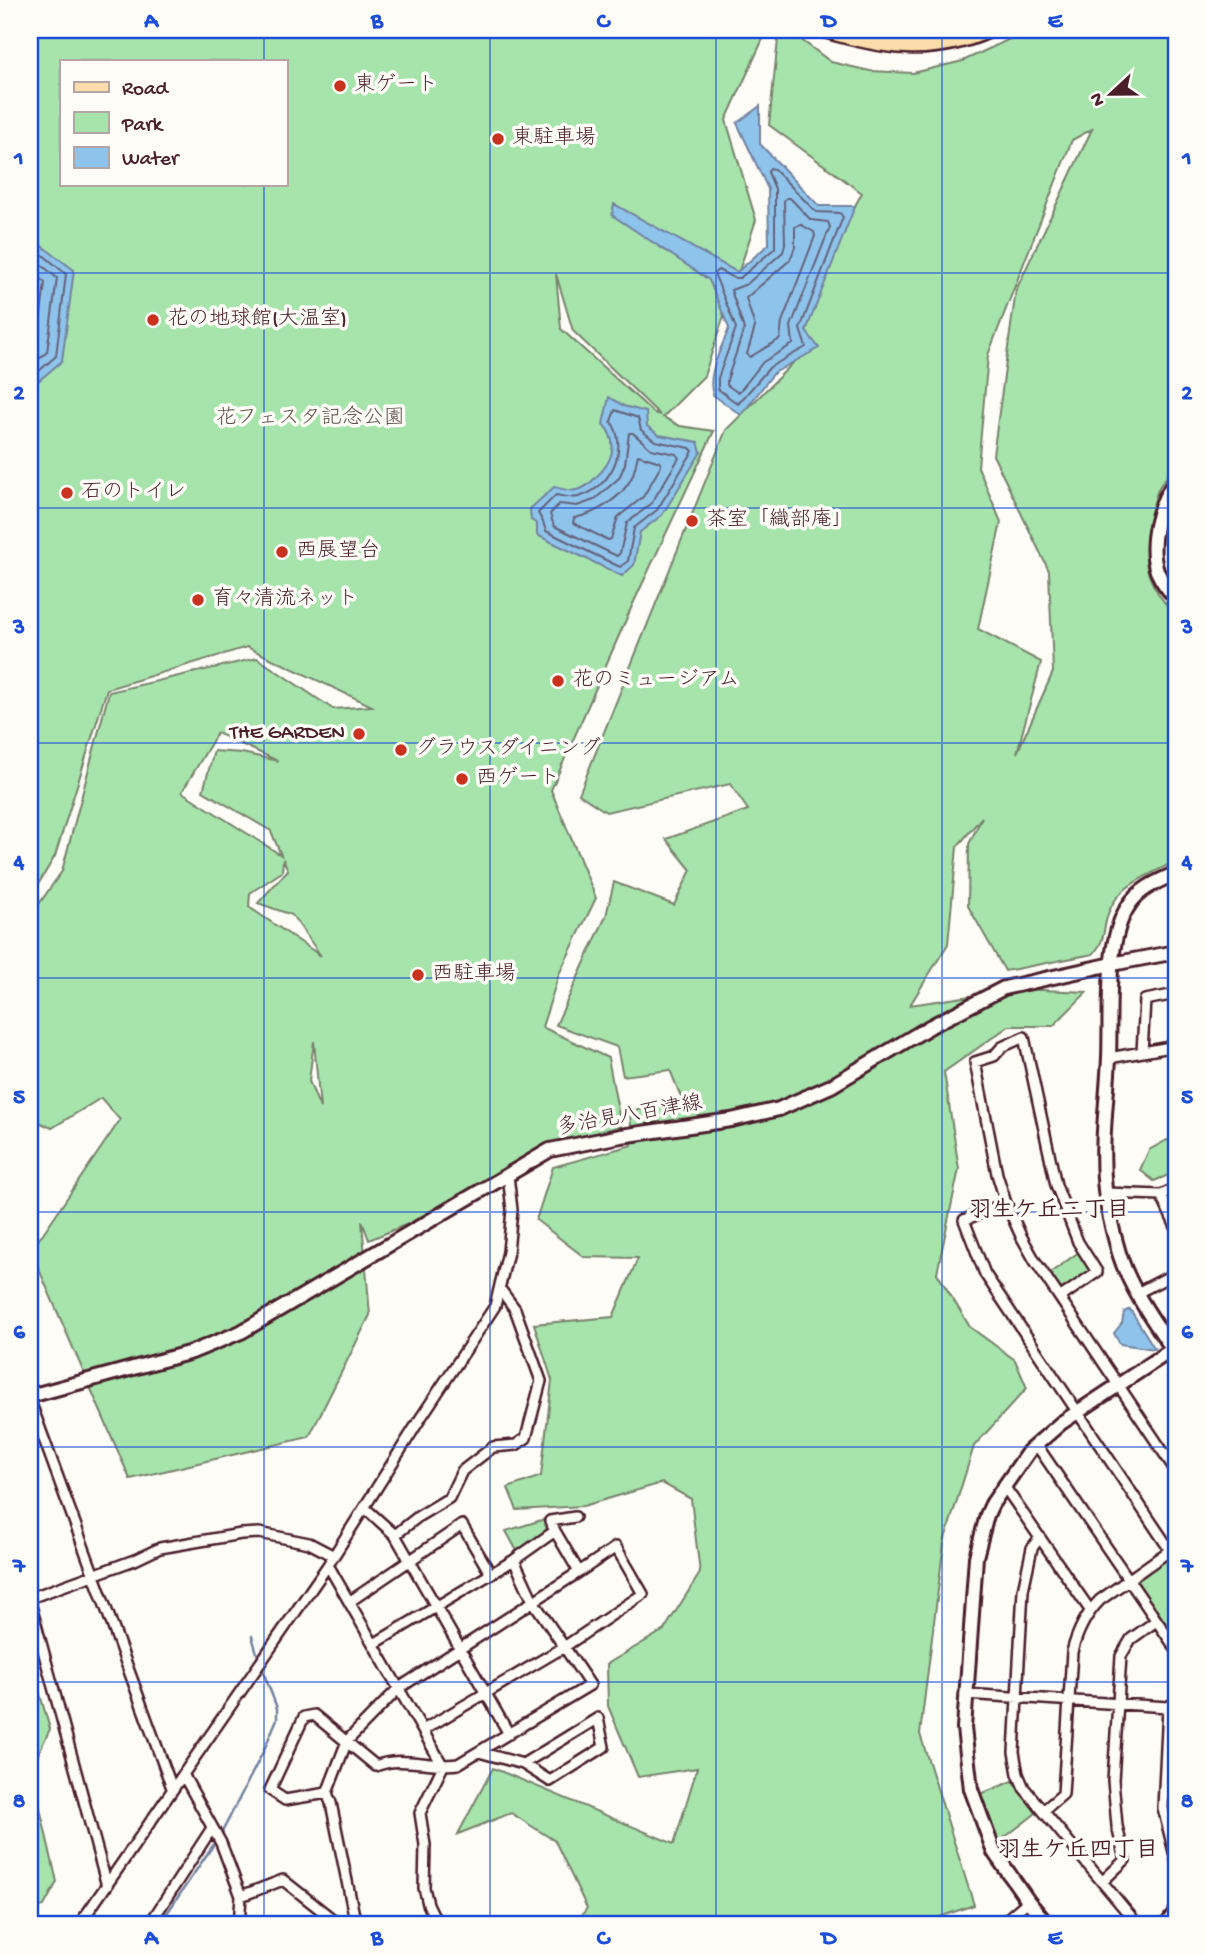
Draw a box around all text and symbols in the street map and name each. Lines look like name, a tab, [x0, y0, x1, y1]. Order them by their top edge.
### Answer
text: A	[143, 9, 159, 36]
text: B	[370, 9, 384, 36]
text: C	[597, 9, 612, 36]
text: D	[820, 9, 838, 36]
text: E	[1048, 9, 1064, 36]
legend	[60, 60, 287, 186]
north arrow	[1076, 60, 1146, 130]
place label: 東ゲート	[354, 72, 438, 99]
text: Road	[122, 78, 170, 103]
marker: 東ゲート	[332, 78, 348, 94]
text: N	[1085, 89, 1111, 109]
text: Park	[121, 114, 165, 139]
place label: 東駐車場	[512, 125, 596, 152]
marker: 東駐車場	[490, 131, 506, 147]
text: 1	[13, 146, 24, 173]
text: 1	[1181, 146, 1192, 173]
text: Water	[122, 148, 180, 173]
place label: 花の地球館(大温室)	[167, 306, 347, 333]
marker: 花の地球館(大温室)	[145, 312, 161, 328]
text: 2	[13, 381, 25, 408]
text: 2	[1181, 381, 1193, 408]
park label: 花フェスタ記念公園	[215, 405, 405, 432]
place label: 石のトイレ	[81, 481, 186, 506]
marker: 石のトイレ	[59, 485, 75, 501]
place label: 茶室「織部庵」	[706, 507, 853, 534]
marker: 茶室「織部庵」	[684, 513, 700, 529]
place label: 西展望台	[296, 539, 380, 565]
marker: 西展望台	[274, 544, 290, 560]
place label: 育々清流ネット	[212, 586, 358, 613]
marker: 育々清流ネット	[190, 592, 206, 608]
text: 3	[12, 615, 25, 642]
text: 3	[1180, 615, 1193, 642]
place label: 花のミュージアム	[572, 668, 740, 694]
marker: 花のミュージアム	[550, 673, 566, 689]
place label: THE GARDEN	[229, 722, 345, 747]
marker: THE GARDEN	[351, 726, 367, 742]
place label: グラウスダイニング	[415, 737, 601, 763]
marker: グラウスダイニング	[393, 742, 409, 758]
place label: 西ゲート	[476, 766, 560, 792]
marker: 西ゲート	[454, 771, 470, 787]
text: 4	[13, 850, 25, 877]
text: 4	[1181, 850, 1193, 877]
place label: 西駐車場	[432, 961, 516, 988]
marker: 西駐車場	[410, 967, 426, 983]
text: 5	[13, 1085, 25, 1112]
text: 5	[1181, 1085, 1193, 1112]
street label: 多治見八百津線	[555, 1090, 705, 1142]
district label: 羽生ケ丘二丁目	[969, 1197, 1130, 1225]
text: 6	[13, 1320, 26, 1347]
text: 6	[1181, 1320, 1194, 1347]
text: 7	[12, 1554, 26, 1581]
text: 7	[1180, 1554, 1194, 1581]
text: 8	[13, 1789, 26, 1816]
text: 8	[1181, 1789, 1194, 1816]
district label: 羽生ケ丘四丁目	[998, 1837, 1159, 1865]
text: A	[143, 1926, 159, 1953]
text: B	[370, 1926, 384, 1953]
text: C	[597, 1926, 612, 1953]
text: D	[820, 1926, 838, 1953]
text: E	[1048, 1926, 1064, 1953]

